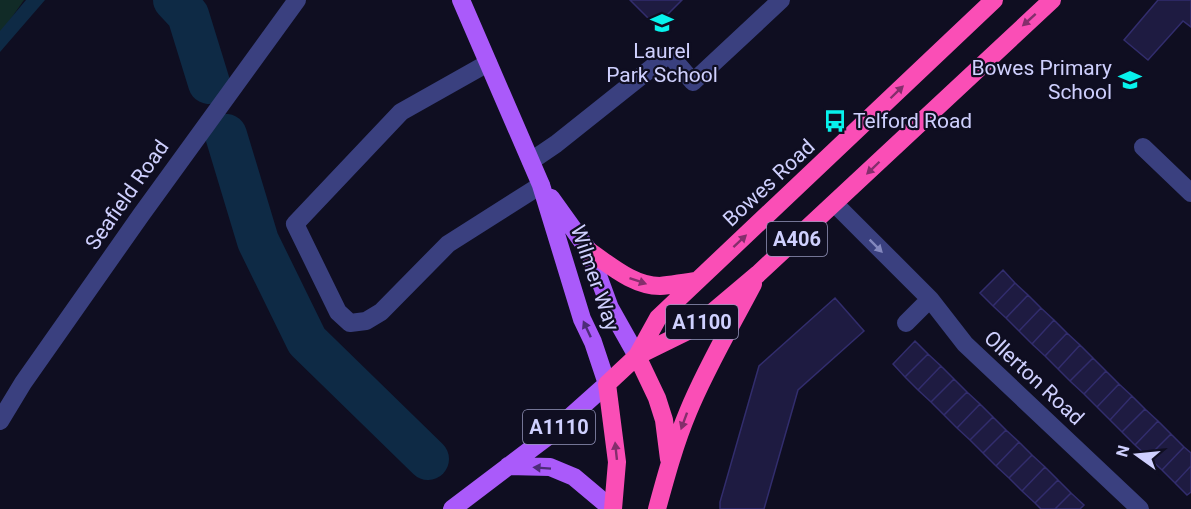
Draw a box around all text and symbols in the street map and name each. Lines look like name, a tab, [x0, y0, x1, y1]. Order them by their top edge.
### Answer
school or university icon: Laurel Park School	[649, 10, 675, 36]
one-way arrow	[1022, 13, 1036, 27]
place label: Laurel Park School	[606, 39, 718, 87]
place label: Bowes Primary School	[971, 56, 1112, 104]
school or university icon: Bowes Primary School	[1117, 67, 1143, 93]
one-way arrow	[889, 85, 904, 99]
bus stop icon: Telford Road	[822, 108, 848, 134]
place label: Telford Road	[853, 109, 972, 133]
street label: Bowes Road	[718, 135, 820, 231]
street label: Seafield Road	[80, 136, 174, 254]
one-way arrow	[865, 161, 880, 175]
street label: Wilmer Way	[566, 222, 624, 334]
road number: A406	[767, 222, 827, 256]
one-way arrow	[733, 234, 748, 248]
one-way arrow	[868, 239, 883, 253]
one-way arrow	[630, 276, 648, 286]
road number: A1100	[666, 305, 738, 339]
one-way arrow	[583, 321, 592, 338]
street label: Ollerton Road	[979, 326, 1089, 430]
road number: A1110	[523, 410, 595, 444]
one-way arrow	[679, 412, 689, 430]
north arrow	[1107, 425, 1167, 485]
one-way arrow	[611, 441, 621, 460]
text: N	[1112, 443, 1134, 459]
one-way arrow	[532, 463, 551, 472]

